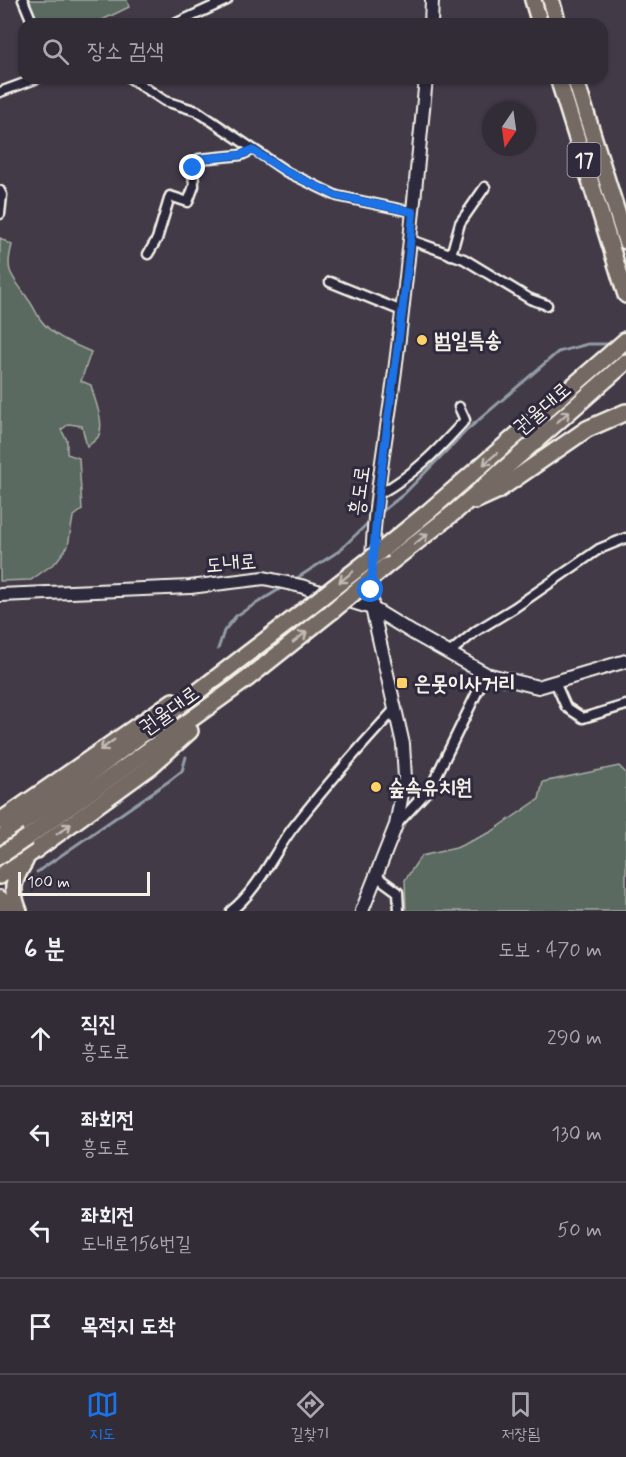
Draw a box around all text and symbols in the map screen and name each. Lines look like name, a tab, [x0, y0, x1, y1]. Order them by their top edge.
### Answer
search box	[18, 18, 608, 84]
icon: search	[39, 35, 72, 68]
text: 장소 검색	[87, 38, 164, 66]
north arrow	[482, 102, 536, 156]
road number: 17	[568, 143, 600, 177]
route end	[179, 154, 205, 180]
place label: 범일특송	[434, 327, 502, 355]
marker: 범일특송	[415, 333, 429, 347]
street label: 권율대로	[508, 376, 577, 441]
one-way arrow	[555, 410, 570, 424]
one-way arrow	[483, 452, 498, 466]
street label: 흥도로	[343, 464, 377, 518]
one-way arrow	[413, 532, 429, 545]
street label: 도내로	[205, 548, 258, 580]
one-way arrow	[339, 571, 355, 584]
route start	[357, 576, 383, 602]
one-way arrow	[292, 630, 308, 643]
place label: 은못이사거리	[414, 670, 515, 698]
marker: 은못이사거리	[395, 676, 409, 690]
street label: 권율대로	[134, 680, 205, 742]
one-way arrow	[99, 739, 115, 751]
place label: 숲속유치원	[388, 774, 473, 802]
marker: 숲속유치원	[369, 780, 383, 794]
one-way arrow	[56, 823, 72, 836]
scale bar	[18, 869, 150, 896]
text: 100 m	[27, 872, 70, 893]
text: 6 분	[24, 933, 65, 967]
text: 도보 · 470 m	[498, 937, 602, 964]
text: 직진	[81, 1011, 116, 1039]
icon: ahead	[24, 1022, 57, 1055]
text: 290 m	[547, 1025, 602, 1052]
text: 흥도로	[81, 1039, 129, 1066]
text: 좌회전	[81, 1107, 134, 1135]
icon: left	[24, 1118, 57, 1151]
text: 130 m	[551, 1121, 602, 1148]
text: 흥도로	[81, 1135, 129, 1162]
text: 좌회전	[81, 1203, 134, 1231]
icon: left	[24, 1214, 57, 1247]
text: 50 m	[557, 1217, 602, 1244]
text: 도내로156번길	[81, 1231, 191, 1258]
icon: arrive	[24, 1310, 57, 1343]
text: 목적지 도착	[81, 1313, 175, 1341]
tab: 지도	[86, 1388, 119, 1445]
tab: 길찾기	[291, 1388, 329, 1445]
tab: 저장됨	[501, 1388, 540, 1445]

